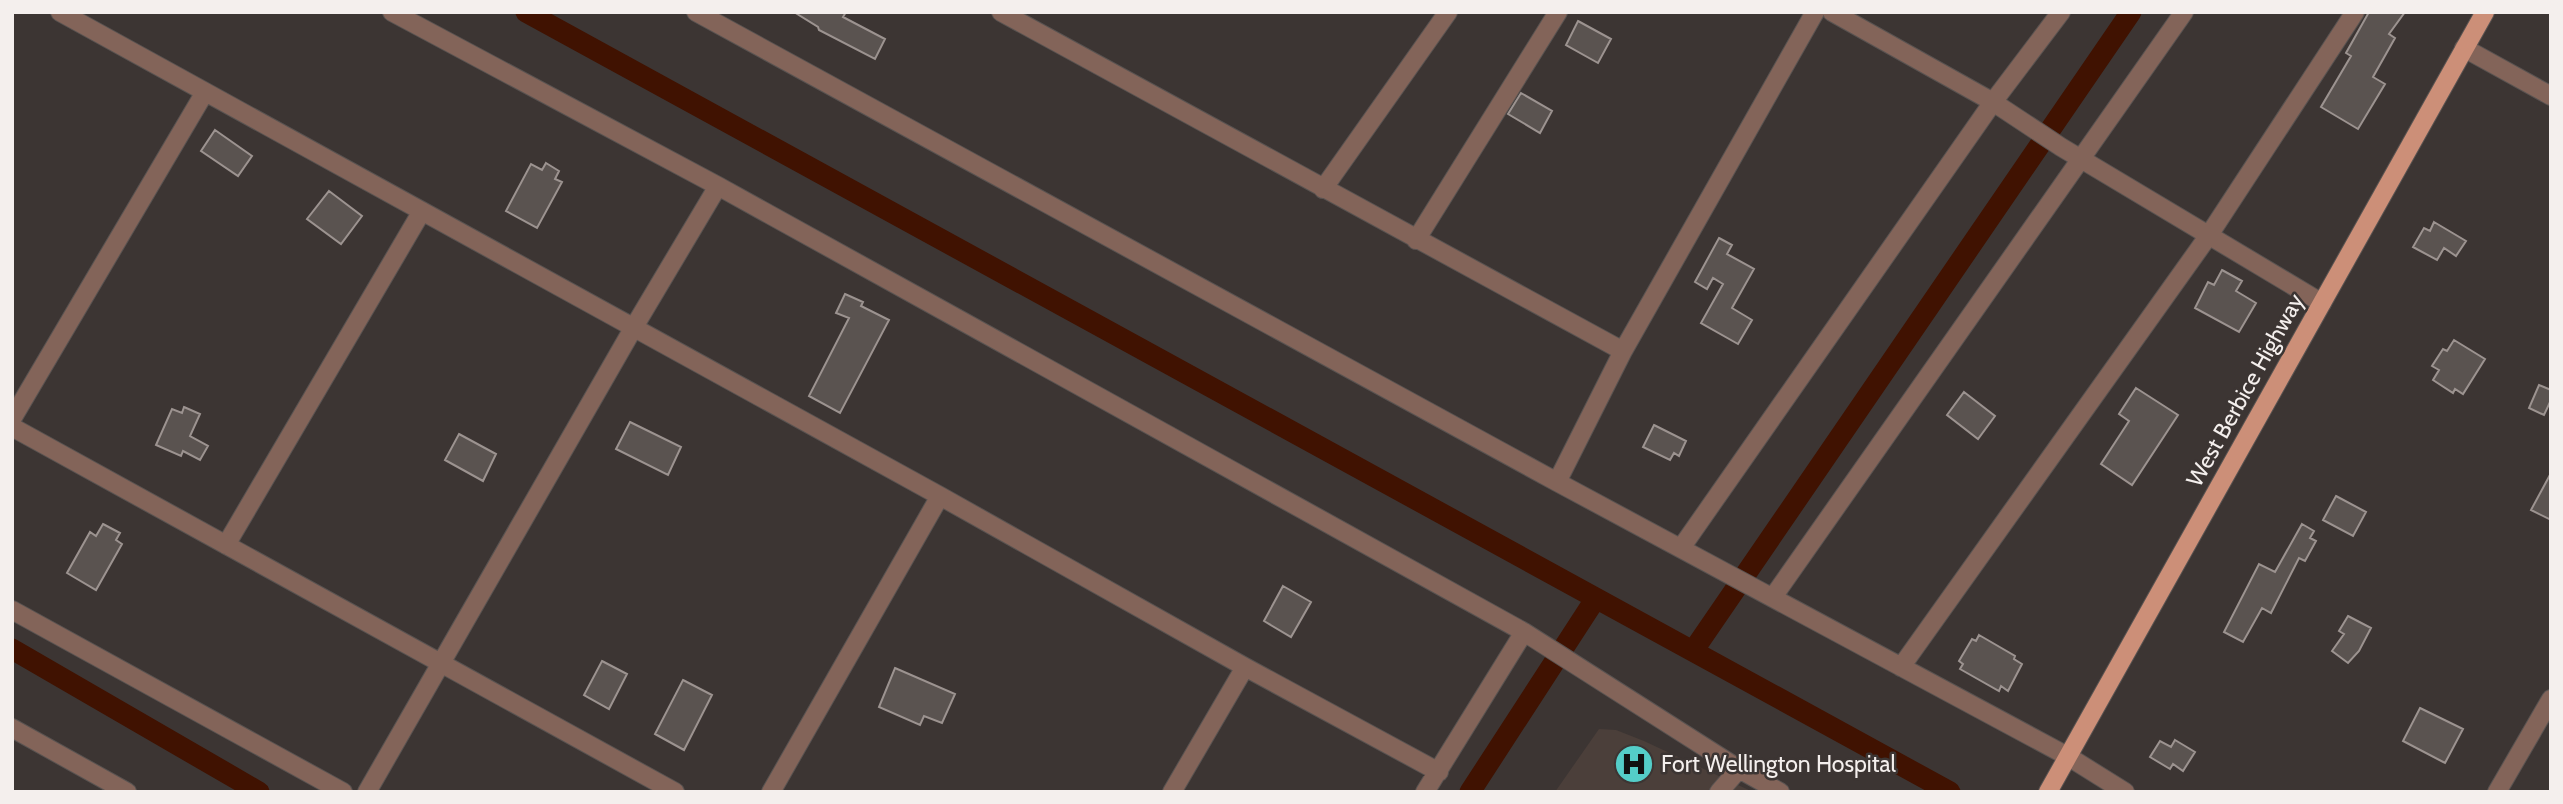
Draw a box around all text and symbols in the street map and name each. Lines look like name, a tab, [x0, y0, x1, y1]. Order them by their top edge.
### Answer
street label: West Berbice Highway	[2180, 288, 2310, 491]
hospital icon: Fort Wellington Hospital	[1613, 743, 1655, 785]
place label: Fort Wellington Hospital	[1661, 750, 1896, 778]

